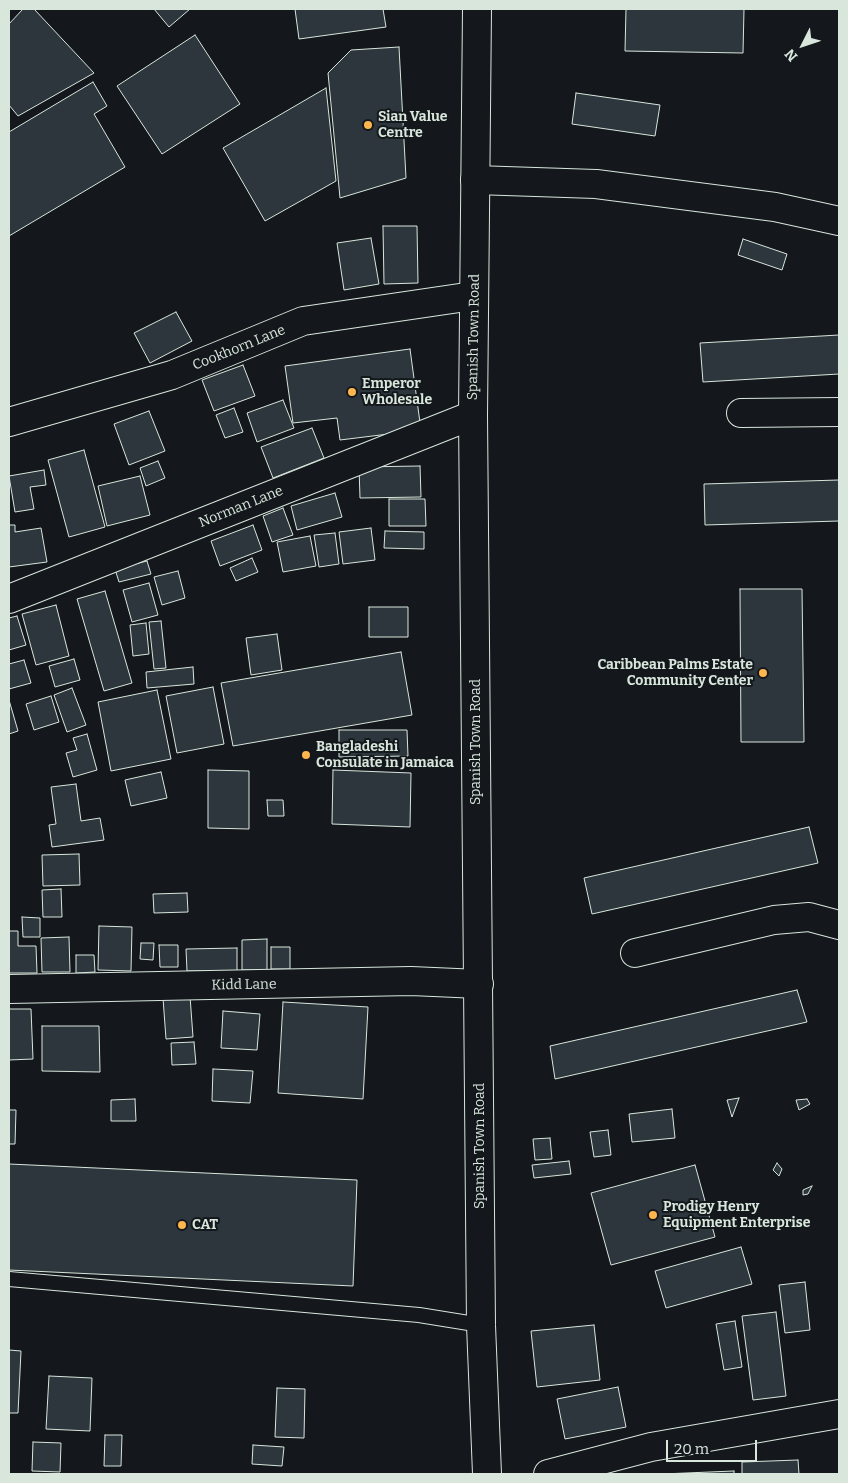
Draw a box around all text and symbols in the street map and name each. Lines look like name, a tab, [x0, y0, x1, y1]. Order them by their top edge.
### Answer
north arrow	[778, 20, 828, 70]
text: N	[781, 46, 801, 65]
place label: Sian Value Centre	[378, 109, 448, 142]
marker: Sian Value Centre	[362, 119, 374, 131]
street label: Spanish Town Road	[465, 274, 483, 400]
street label: Cookhorn Lane	[190, 322, 288, 374]
place label: Emperor Wholesale	[362, 376, 432, 408]
marker: Emperor Wholesale	[346, 386, 358, 398]
street label: Norman Lane	[196, 482, 286, 532]
place label: Caribbean Palms Estate Community Center	[597, 657, 753, 690]
marker: Caribbean Palms Estate Community Center	[757, 667, 769, 679]
street label: Spanish Town Road	[468, 679, 484, 805]
place label: Bangladeshi Consulate in Jamaica	[316, 739, 454, 772]
marker: Bangladeshi Consulate in Jamaica	[300, 749, 312, 761]
street label: Kidd Lane	[211, 976, 277, 994]
street label: Spanish Town Road	[472, 1083, 488, 1209]
place label: Prodigy Henry Equipment Enterprise	[663, 1199, 810, 1232]
marker: Prodigy Henry Equipment Enterprise	[647, 1209, 659, 1221]
place label: CAT	[192, 1217, 218, 1233]
marker: CAT	[176, 1219, 188, 1231]
scale bar	[668, 1430, 759, 1462]
text: 20 m	[674, 1440, 709, 1458]

